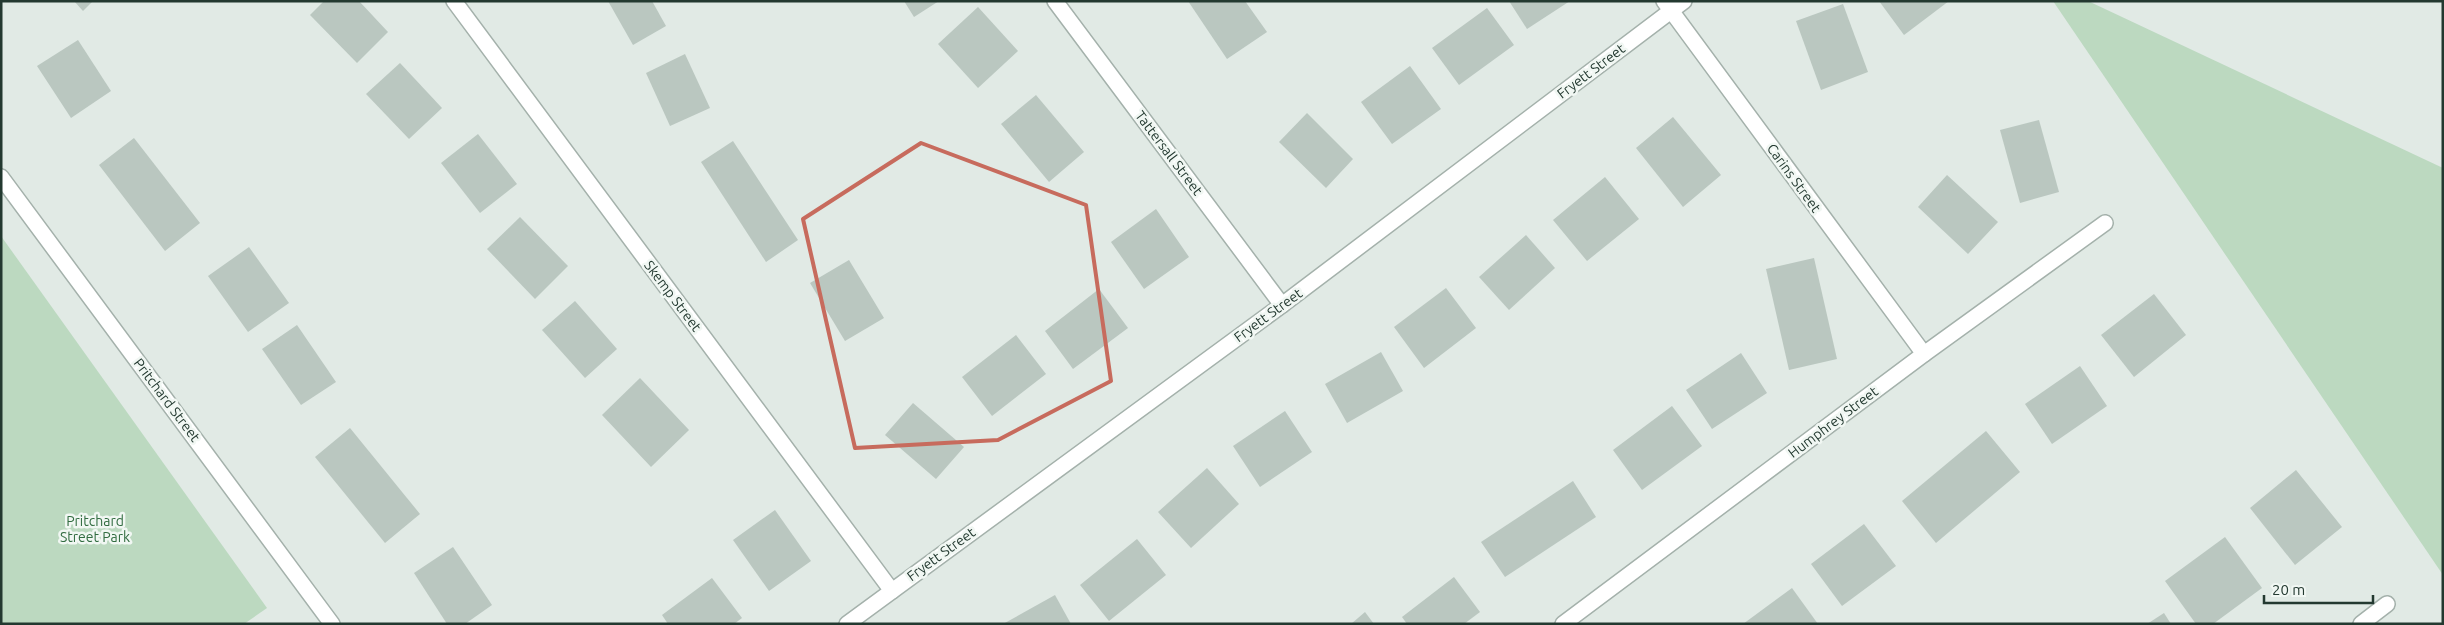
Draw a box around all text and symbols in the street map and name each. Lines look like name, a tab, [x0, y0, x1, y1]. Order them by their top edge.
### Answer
street label: Fryett Street	[1554, 40, 1628, 102]
street label: Tattersall Street	[1132, 108, 1206, 199]
street label: Carins Street	[1764, 141, 1825, 216]
street label: Skemp Street	[641, 257, 705, 335]
street label: Fryett Street	[1231, 285, 1306, 345]
street label: Pritchard Street	[131, 355, 204, 445]
street label: Humphrey Street	[1785, 383, 1881, 461]
park label: Pritchard Street Park	[60, 513, 130, 545]
street label: Fryett Street	[904, 524, 979, 584]
scale bar	[2264, 572, 2373, 604]
text: 20 m	[2272, 581, 2305, 598]

